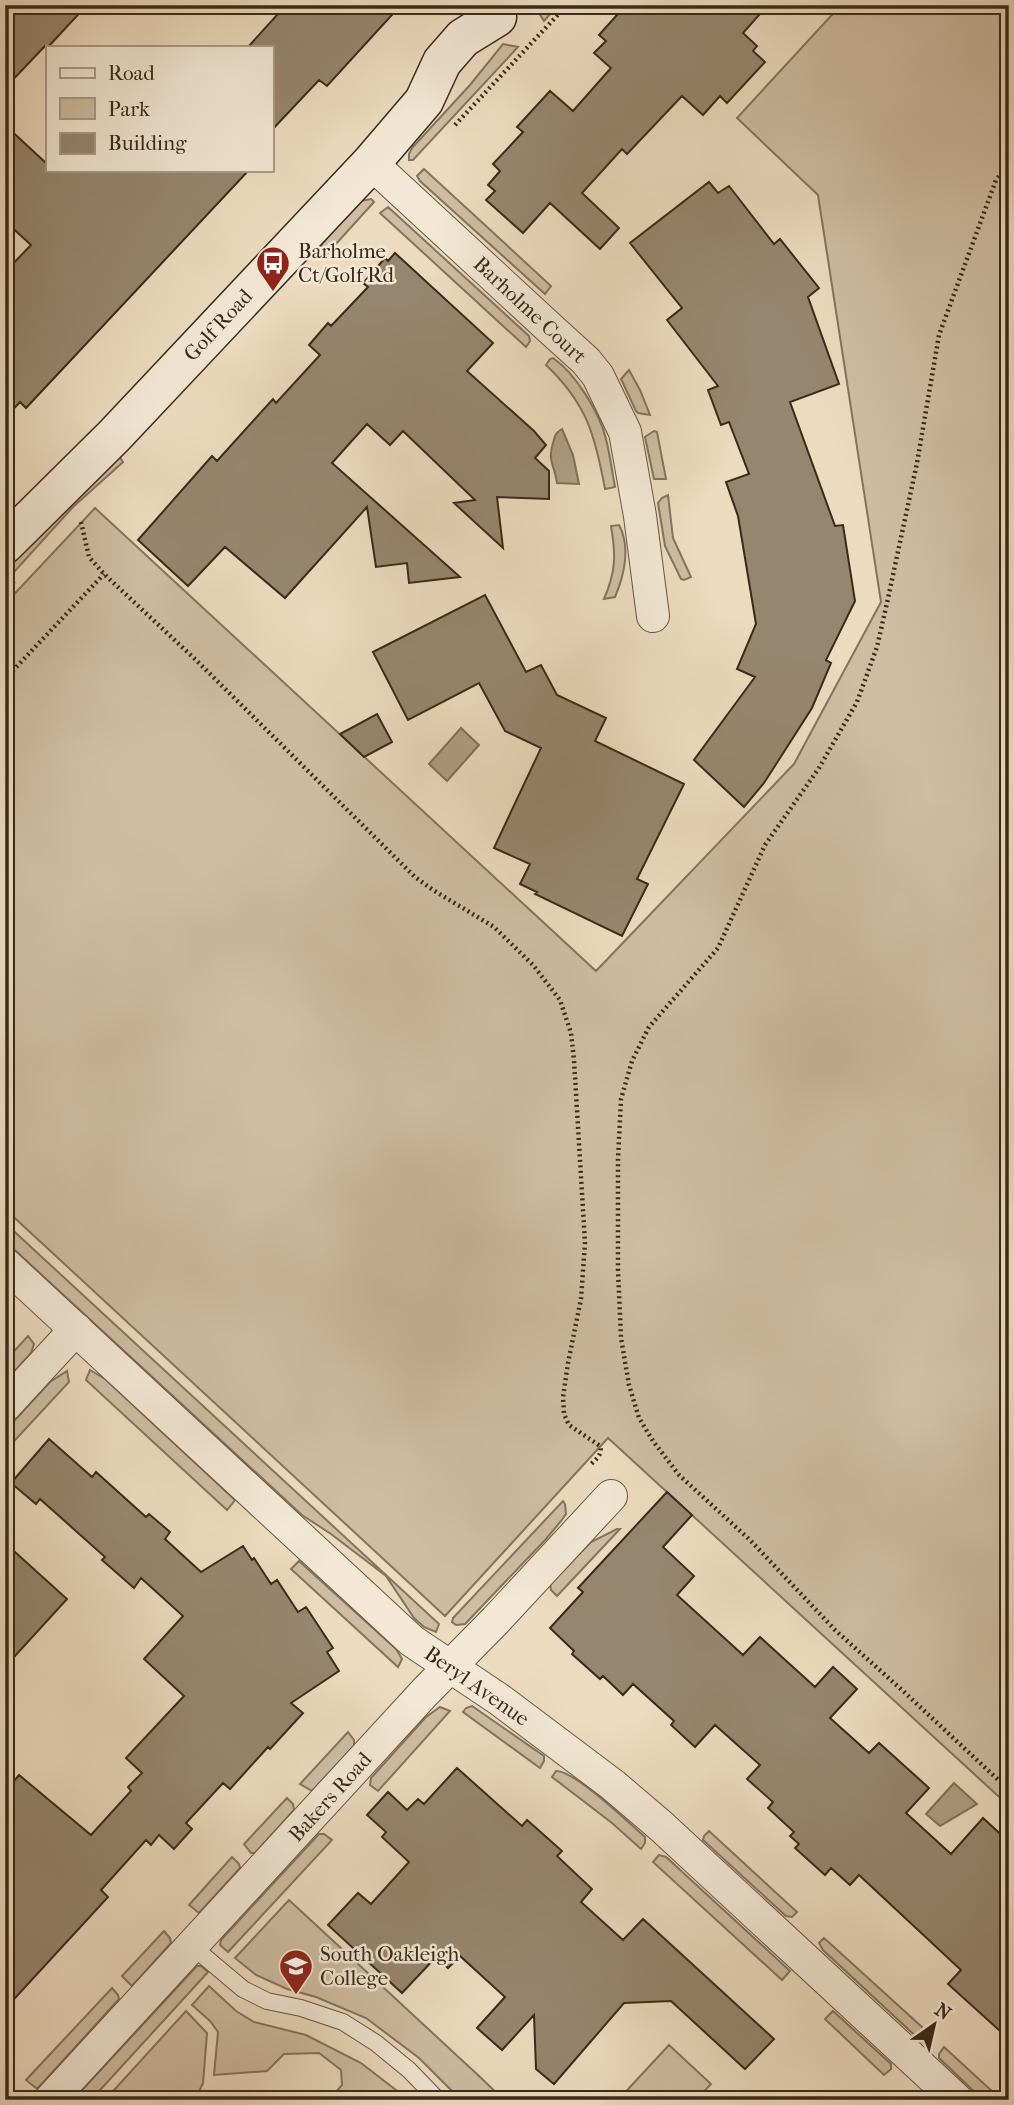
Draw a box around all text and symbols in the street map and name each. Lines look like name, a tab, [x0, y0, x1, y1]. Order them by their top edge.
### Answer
legend	[46, 46, 273, 172]
text: Road	[108, 61, 155, 85]
text: Park	[108, 97, 150, 121]
text: Building	[108, 131, 187, 155]
place label: Barholme Ct/Golf Rd	[298, 239, 394, 287]
bus stop icon: Barholme Ct/Golf Rd	[254, 244, 292, 293]
street label: Barholme Court	[469, 252, 592, 369]
street label: Golf Road	[179, 284, 258, 366]
street label: Beryl Avenue	[420, 1641, 534, 1731]
street label: Bakers Road	[284, 1747, 377, 1847]
place label: South Oakleigh College	[320, 1942, 459, 1990]
school or university icon: South Oakleigh College	[277, 1947, 315, 1996]
north arrow	[898, 1990, 968, 2060]
text: N	[931, 1999, 956, 2025]

